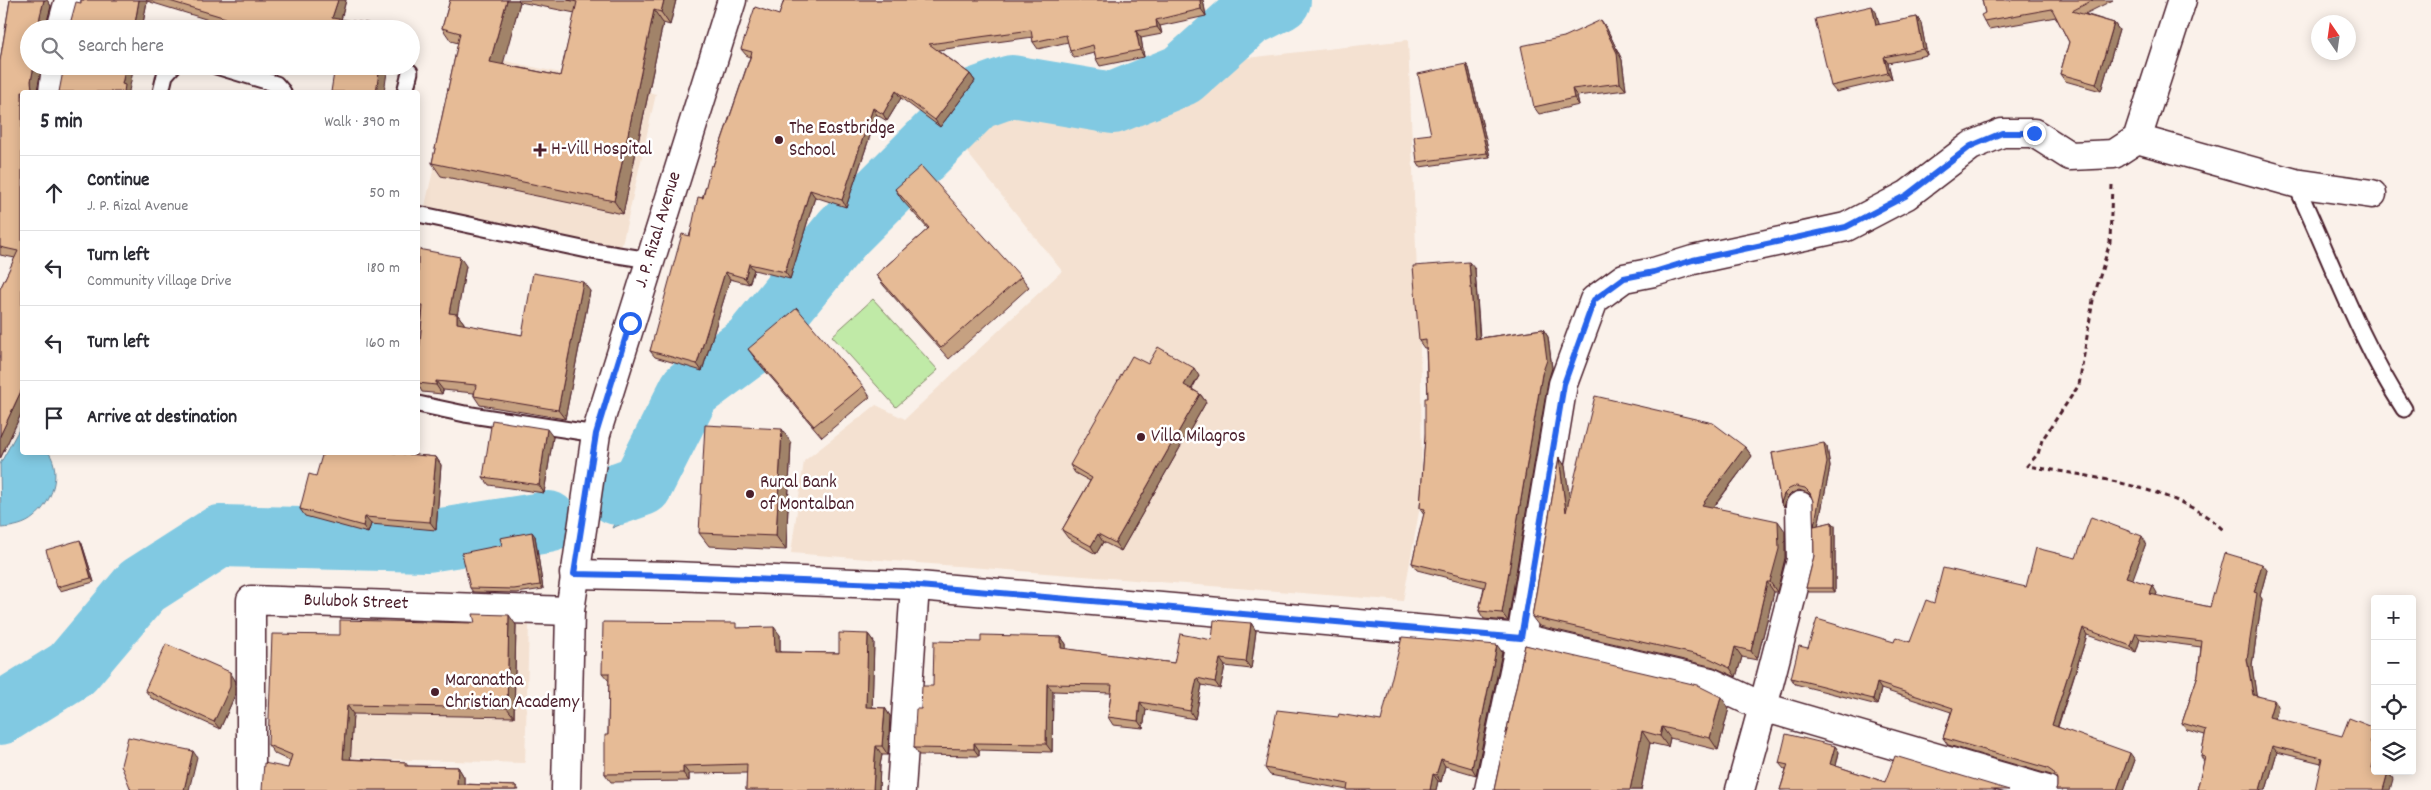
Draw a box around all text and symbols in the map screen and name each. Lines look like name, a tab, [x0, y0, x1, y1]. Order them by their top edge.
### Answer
north arrow	[2311, 15, 2356, 60]
search box	[20, 20, 420, 75]
icon: search	[38, 34, 66, 62]
text: Search here	[78, 34, 164, 61]
text: 5 min	[40, 108, 83, 138]
text: Walk · 390 m	[324, 111, 400, 134]
place label: The Eastbridge School	[789, 116, 895, 165]
route end	[2023, 122, 2046, 145]
marker: The Eastbridge School	[773, 134, 785, 146]
place label: H-Vill Hospital	[551, 137, 653, 164]
marker: H-Vill Hospital	[533, 143, 547, 157]
text: Continue	[87, 168, 149, 195]
street label: J. P. Rizal Avenue	[629, 169, 689, 291]
icon: ahead	[40, 179, 68, 207]
text: 50 m	[369, 182, 400, 205]
text: J. P. Rizal Avenue	[87, 195, 188, 218]
text: Turn left	[87, 243, 150, 270]
icon: left	[40, 254, 68, 282]
text: 180 m	[367, 257, 400, 280]
text: Community Village Drive	[87, 270, 232, 293]
route start	[619, 312, 642, 335]
icon: left	[40, 329, 68, 357]
text: Turn left	[87, 330, 150, 357]
text: 160 m	[365, 332, 400, 355]
icon: arrive	[40, 404, 68, 432]
text: Arrive at destination	[87, 405, 237, 432]
place label: Villa Milagros	[1151, 424, 1246, 451]
marker: Villa Milagros	[1135, 431, 1147, 443]
place label: Rural Bank of Montalban	[760, 470, 854, 519]
marker: Rural Bank of Montalban	[744, 488, 756, 500]
street label: Bulubok Street	[303, 588, 409, 618]
map controls	[2371, 595, 2416, 775]
button: +	[2371, 595, 2416, 640]
button: −	[2371, 640, 2416, 685]
place label: Maranatha Christian Academy	[445, 668, 579, 717]
button: locate	[2371, 685, 2416, 730]
marker: Maranatha Christian Academy	[429, 686, 441, 698]
button: layers	[2371, 730, 2416, 775]

